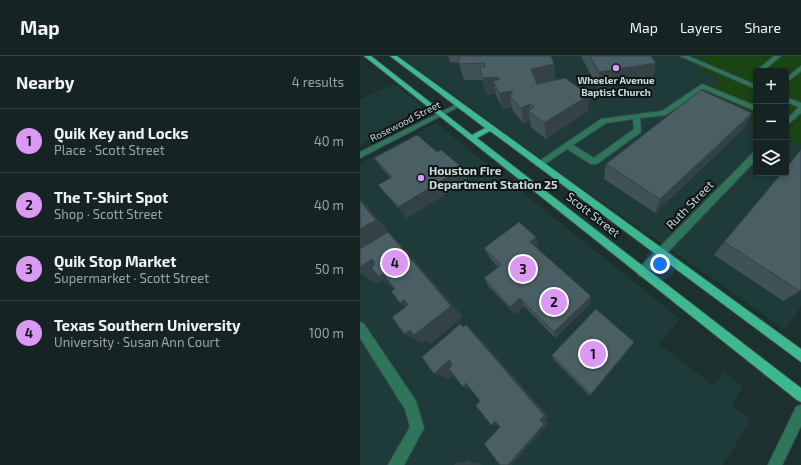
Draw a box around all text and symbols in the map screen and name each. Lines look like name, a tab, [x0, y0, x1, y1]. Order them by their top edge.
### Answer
text: Map	[20, 16, 60, 39]
text: Map	[630, 19, 658, 36]
text: Layers	[680, 19, 722, 36]
text: Share	[744, 19, 781, 36]
marker: Wheeler Avenue Baptist Church	[611, 63, 621, 73]
map controls	[753, 68, 789, 176]
button: +	[753, 68, 789, 104]
text: Nearby	[16, 72, 74, 92]
text: 4 results	[292, 74, 344, 90]
place label: Wheeler Avenue Baptist Church	[577, 74, 655, 98]
street label: Rosewood Street	[368, 98, 442, 144]
button: −	[753, 104, 789, 140]
text: Quik Key and Locks	[54, 124, 189, 142]
text: 1	[26, 133, 32, 149]
text: 40 m	[314, 133, 344, 149]
button: layers	[753, 140, 789, 176]
text: Place · Scott Street	[54, 142, 165, 158]
place label: Houston Fire Department Station 25	[429, 163, 558, 191]
marker: Houston Fire Department Station 25	[416, 173, 426, 183]
street label: Ruth Street	[663, 177, 716, 231]
text: The T-Shirt Spot	[54, 188, 168, 206]
street label: Scott Street	[564, 189, 624, 240]
text: 2	[25, 197, 33, 213]
text: 40 m	[314, 197, 344, 213]
text: Shop · Scott Street	[54, 206, 163, 222]
pin: 4	[382, 248, 408, 278]
text: Quik Stop Market	[54, 252, 176, 270]
pin: 3	[510, 254, 536, 284]
your location	[650, 254, 670, 274]
text: 3	[25, 261, 33, 277]
text: 50 m	[315, 261, 344, 277]
text: Supermarket · Scott Street	[54, 270, 209, 286]
pin: 2	[541, 287, 567, 317]
text: Texas Southern University	[54, 316, 240, 334]
text: 4	[25, 325, 33, 341]
text: 100 m	[309, 325, 344, 341]
text: University · Susan Ann Court	[54, 334, 220, 350]
pin: 1	[580, 339, 606, 369]

